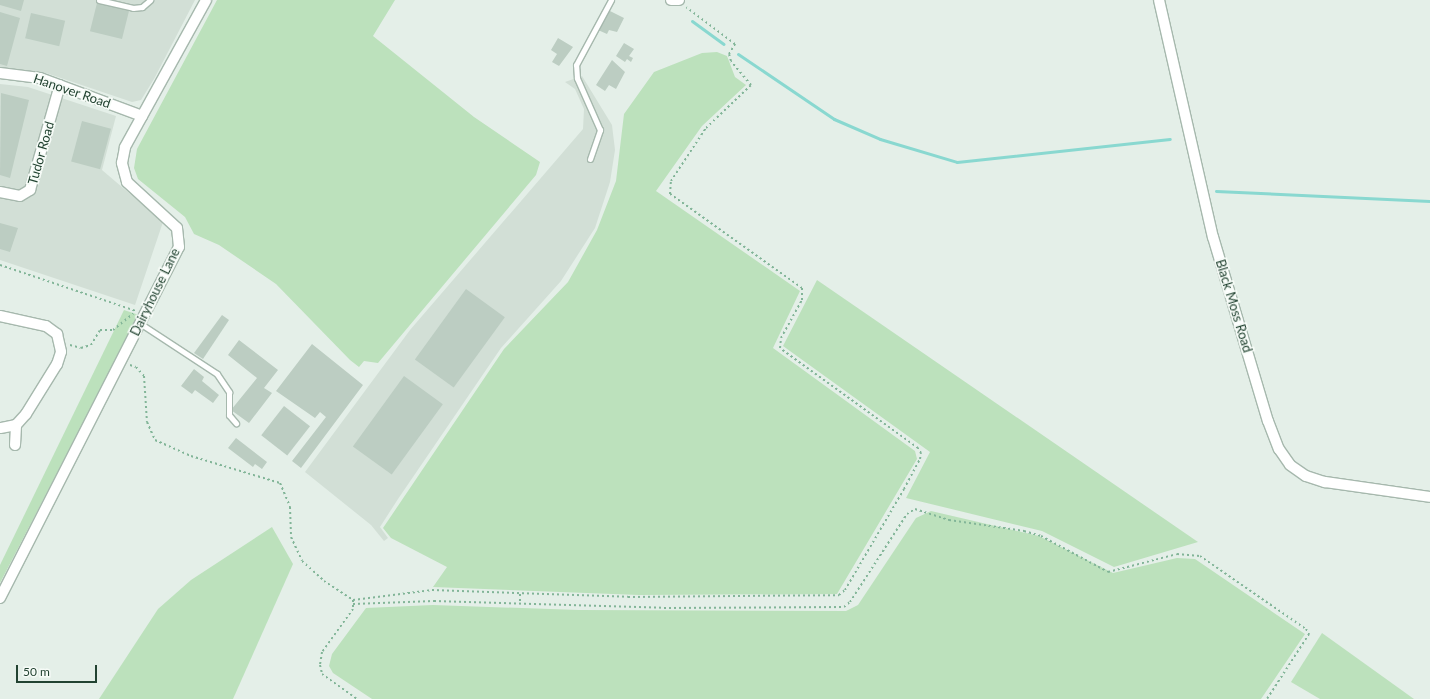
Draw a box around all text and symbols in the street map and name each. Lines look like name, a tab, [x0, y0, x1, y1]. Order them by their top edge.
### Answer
street label: Hanover Road	[31, 70, 113, 112]
street label: Tudor Road	[25, 120, 57, 186]
street label: Dairyhouse Lane	[127, 246, 183, 338]
street label: Black Moss Road	[1212, 258, 1256, 354]
scale bar	[18, 657, 99, 683]
text: 50 m	[23, 664, 50, 679]

